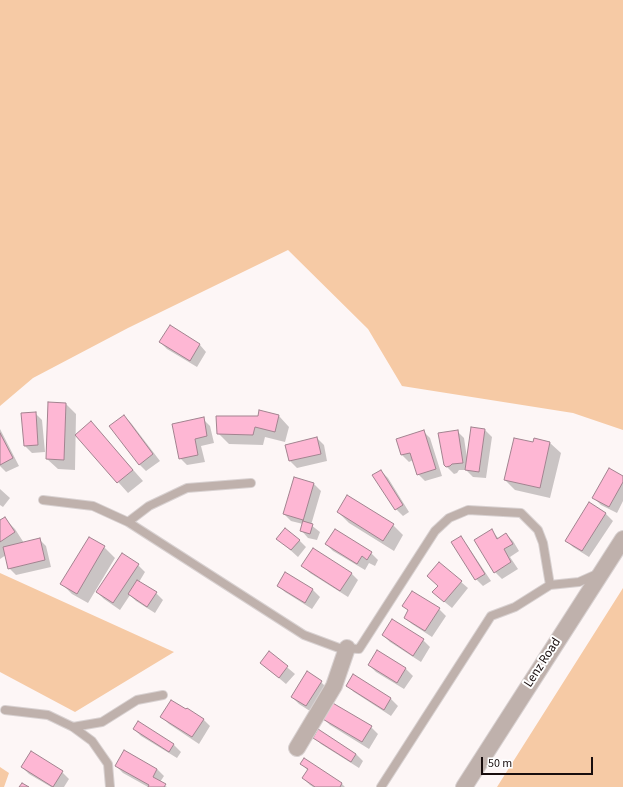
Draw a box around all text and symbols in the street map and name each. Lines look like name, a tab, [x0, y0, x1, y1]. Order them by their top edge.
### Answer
street label: Lenz Road	[521, 635, 565, 691]
scale bar	[483, 749, 595, 775]
text: 50 m	[488, 755, 512, 772]

